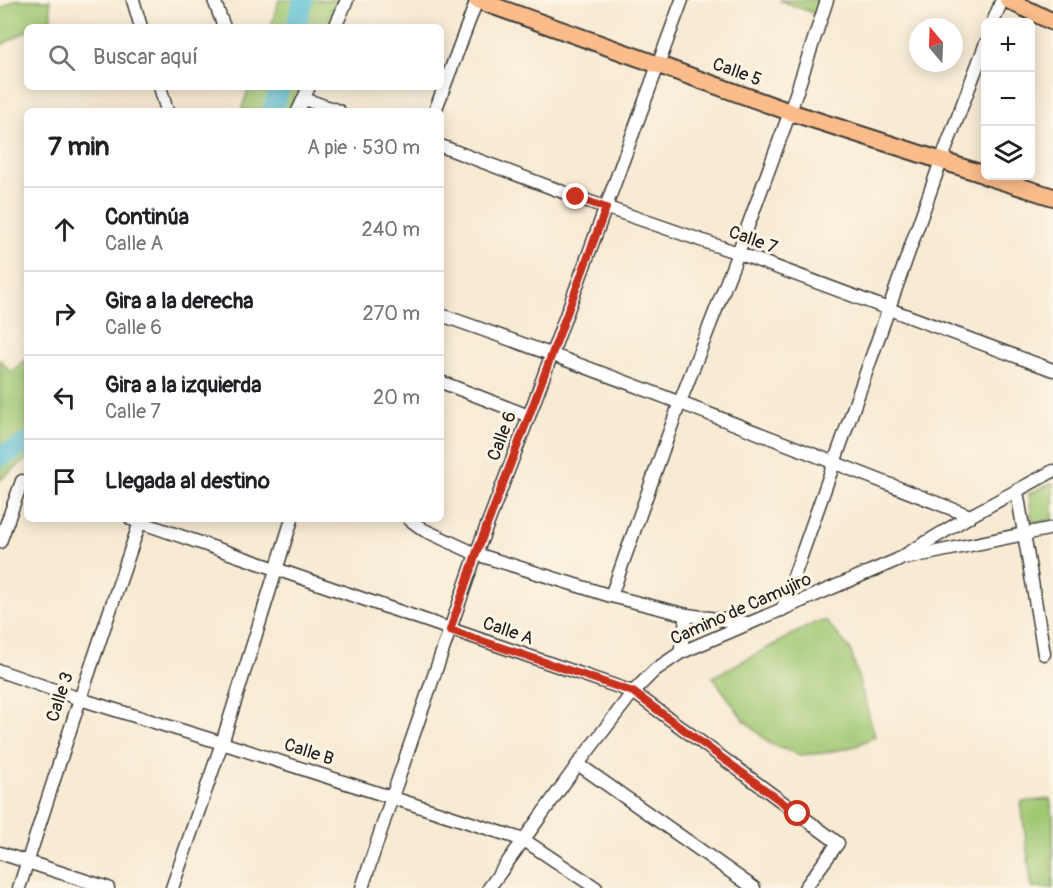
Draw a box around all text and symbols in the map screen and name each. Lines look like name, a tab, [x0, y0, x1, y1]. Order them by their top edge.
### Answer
north arrow	[909, 18, 963, 72]
map controls	[981, 18, 1035, 180]
button: +	[981, 18, 1035, 72]
search box	[24, 24, 444, 90]
icon: search	[45, 41, 78, 74]
text: Buscar aquí	[93, 43, 198, 71]
street label: Calle 5	[709, 53, 765, 91]
button: −	[981, 72, 1035, 126]
button: layers	[981, 126, 1035, 180]
text: 7 min	[48, 131, 110, 163]
text: A pie · 530 m	[307, 135, 420, 160]
route end	[562, 183, 588, 209]
text: Continúa	[105, 203, 189, 231]
icon: ahead	[48, 213, 81, 246]
text: 240 m	[361, 217, 420, 242]
street label: Calle 7	[725, 221, 781, 260]
text: Calle A	[105, 231, 163, 256]
text: Gira a la derecha	[105, 287, 253, 315]
icon: right	[48, 297, 81, 330]
text: 270 m	[362, 301, 420, 326]
text: Calle 6	[105, 315, 162, 340]
text: Gira a la izquierda	[105, 371, 262, 399]
icon: left	[48, 381, 81, 414]
text: 20 m	[373, 385, 420, 410]
text: Calle 7	[105, 399, 161, 424]
street label: Calle 6	[482, 408, 522, 464]
icon: arrive	[48, 465, 81, 498]
text: Llegada al destino	[105, 467, 270, 495]
street label: Camino de Camujiro	[667, 567, 815, 650]
street label: Calle A	[479, 612, 537, 651]
street label: Calle 3	[41, 669, 79, 725]
street label: Calle B	[281, 733, 337, 771]
route start	[784, 800, 810, 826]

